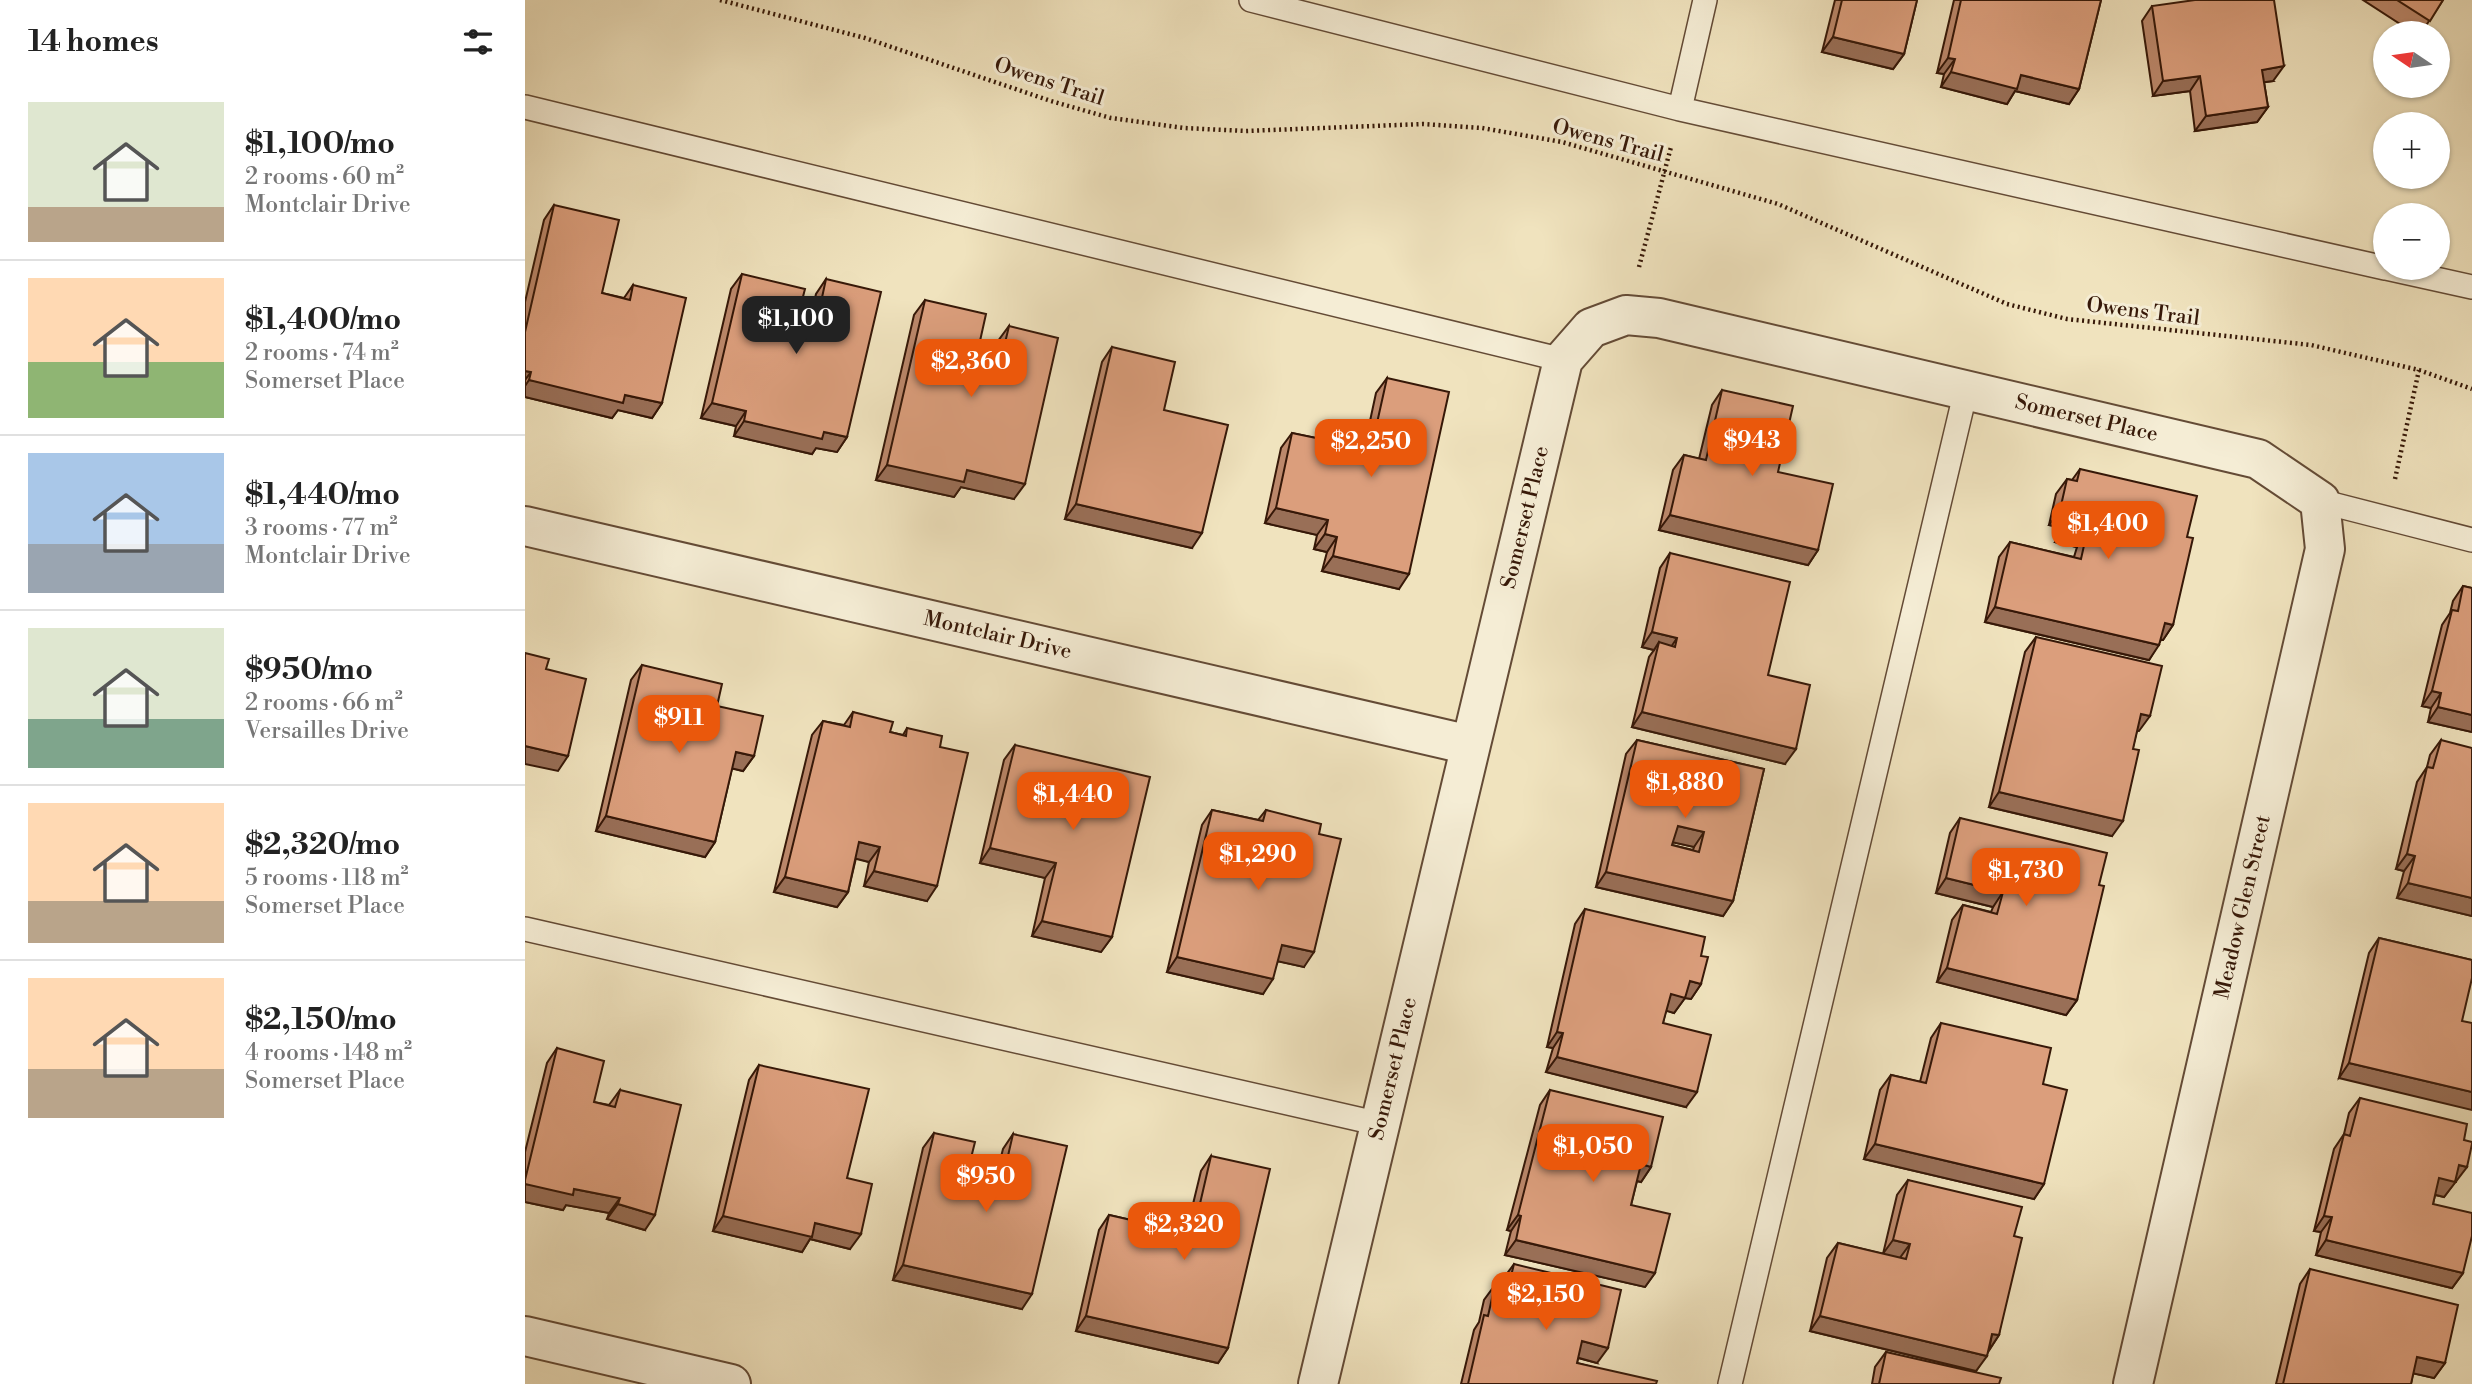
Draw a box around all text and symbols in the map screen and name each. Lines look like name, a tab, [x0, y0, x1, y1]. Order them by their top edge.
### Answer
north arrow	[2373, 21, 2450, 98]
map controls	[2373, 21, 2450, 280]
text: 14 homes	[28, 23, 159, 61]
icon: filters	[459, 23, 497, 61]
street label: Owens Trail	[991, 52, 1107, 112]
button: +	[2373, 112, 2450, 189]
street label: Owens Trail	[1550, 114, 1666, 168]
text: $1,100/mo	[245, 125, 395, 163]
icon: home	[84, 130, 168, 214]
text: 2 rooms · 60 m²	[245, 163, 404, 191]
text: Montclair Drive	[245, 191, 411, 219]
button: −	[2373, 203, 2450, 280]
street label: Owens Trail	[2085, 292, 2201, 332]
pin: $1,100	[739, 296, 853, 356]
text: $1,400/mo	[245, 301, 401, 339]
text: $1,100	[758, 305, 834, 333]
icon: home	[84, 306, 168, 390]
text: 2 rooms · 74 m²	[245, 339, 399, 367]
pin: $2,360	[914, 340, 1028, 399]
text: $2,360	[931, 348, 1011, 376]
text: Somerset Place	[245, 367, 405, 395]
street label: Somerset Place	[2012, 389, 2160, 448]
pin: $943	[1711, 419, 1793, 478]
pin: $2,250	[1314, 420, 1428, 479]
text: $943	[1723, 427, 1781, 455]
text: $2,250	[1331, 428, 1411, 456]
street label: Somerset Place	[1496, 443, 1555, 591]
text: $1,440/mo	[245, 476, 400, 514]
icon: home	[84, 481, 168, 565]
pin: $1,400	[2051, 502, 2165, 561]
text: $1,400	[2068, 510, 2148, 538]
text: 3 rooms · 77 m²	[245, 514, 398, 542]
text: Montclair Drive	[245, 542, 411, 570]
street label: Montclair Drive	[921, 606, 1074, 665]
text: $950/mo	[245, 651, 373, 689]
icon: home	[84, 656, 168, 740]
text: 2 rooms · 66 m²	[245, 689, 403, 717]
pin: $911	[638, 696, 720, 755]
text: $911	[654, 704, 704, 732]
text: Versailles Drive	[245, 717, 409, 745]
pin: $1,880	[1628, 760, 1742, 820]
text: $1,880	[1646, 769, 1724, 797]
pin: $1,440	[1016, 772, 1130, 832]
text: $1,440	[1033, 781, 1113, 809]
street label: Meadow Glen Street	[2209, 812, 2277, 1002]
text: $2,320/mo	[245, 826, 400, 864]
icon: home	[84, 831, 168, 915]
pin: $1,290	[1201, 832, 1315, 892]
text: $1,290	[1219, 841, 1297, 869]
pin: $1,730	[1969, 848, 2083, 908]
text: $1,730	[1988, 857, 2064, 885]
text: 5 rooms · 118 m²	[245, 864, 409, 892]
text: Somerset Place	[245, 892, 405, 920]
street label: Somerset Place	[1364, 995, 1423, 1143]
text: $2,150/mo	[245, 1001, 397, 1039]
icon: home	[84, 1006, 168, 1090]
text: 4 rooms · 148 m²	[245, 1039, 412, 1067]
text: Somerset Place	[245, 1067, 405, 1095]
pin: $1,050	[1536, 1124, 1650, 1184]
text: $1,050	[1553, 1133, 1633, 1161]
pin: $950	[945, 1154, 1027, 1214]
text: $950	[956, 1163, 1016, 1191]
pin: $2,320	[1127, 1202, 1241, 1262]
text: $2,320	[1144, 1211, 1224, 1239]
pin: $2,150	[1489, 1272, 1603, 1332]
text: $2,150	[1507, 1281, 1585, 1309]

